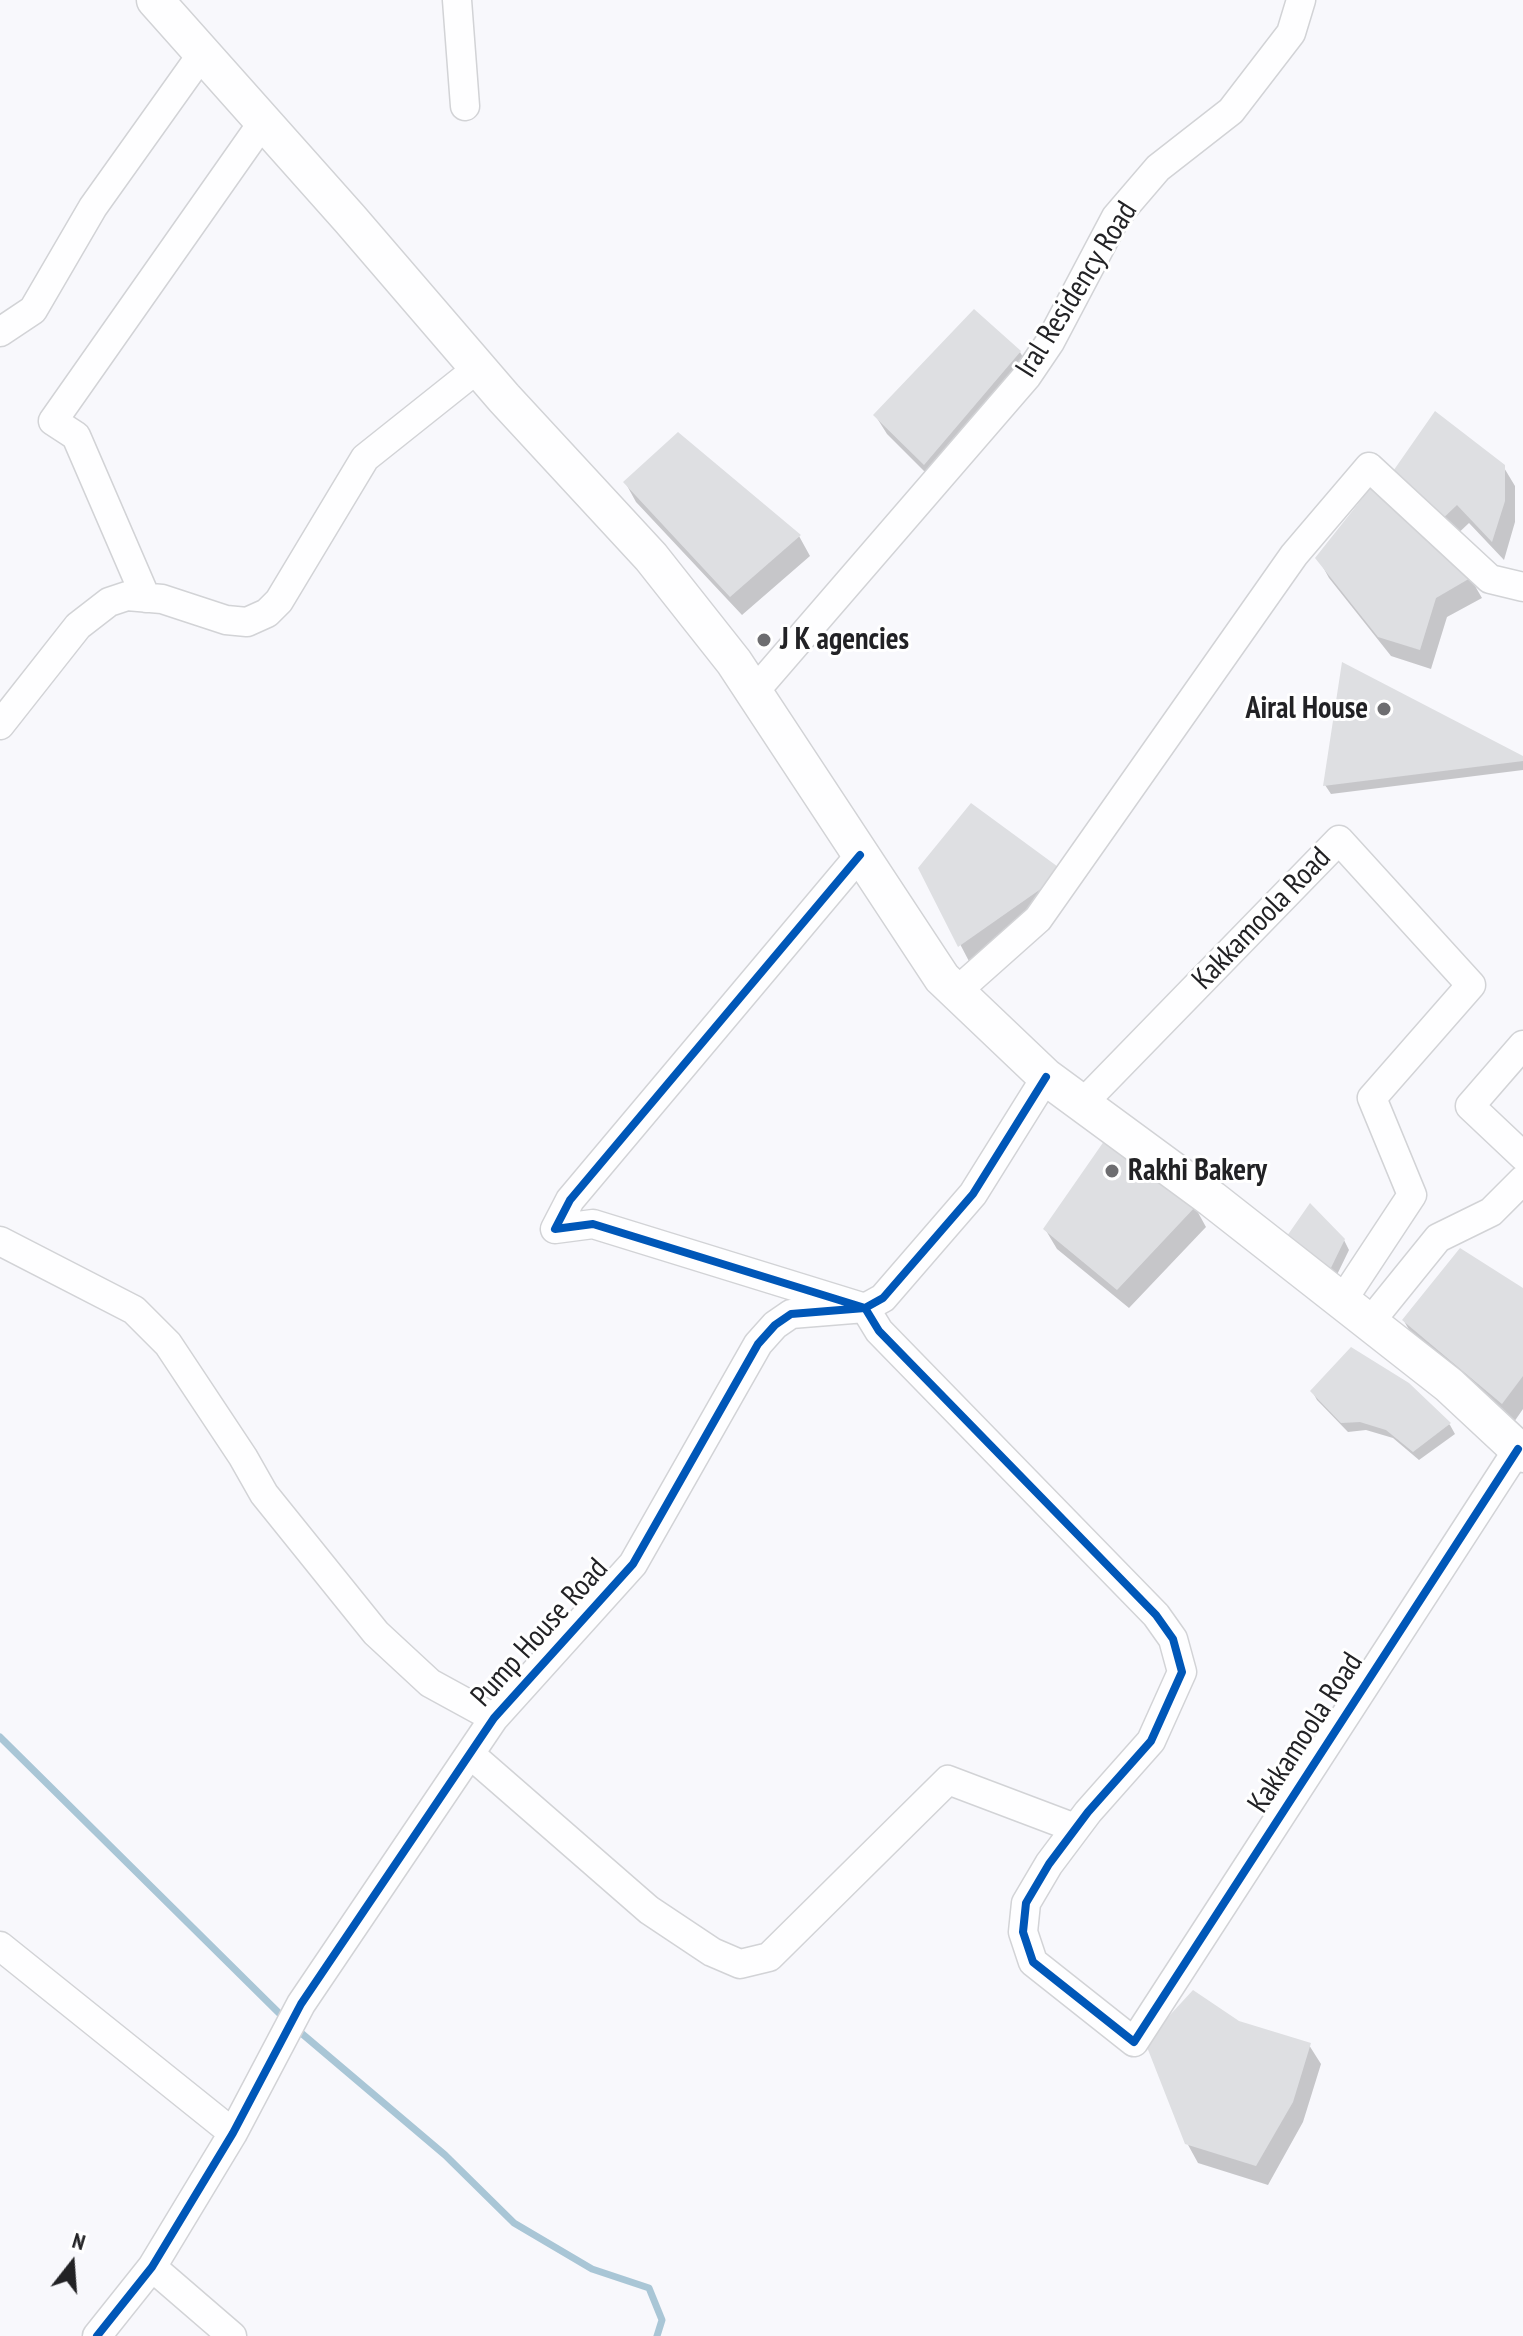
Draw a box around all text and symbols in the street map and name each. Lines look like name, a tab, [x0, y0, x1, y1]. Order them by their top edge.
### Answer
street label: Iral Residency Road	[1009, 195, 1145, 385]
place label: J K agencies	[780, 622, 909, 658]
marker: J K agencies	[755, 631, 773, 649]
place label: Airal House	[1246, 691, 1368, 727]
marker: Airal House	[1375, 700, 1393, 718]
street label: Kakkamoola Road	[1185, 841, 1339, 997]
place label: Rakhi Bakery	[1128, 1153, 1267, 1189]
marker: Rakhi Bakery	[1103, 1162, 1121, 1180]
street label: Pump House Road	[464, 1552, 616, 1714]
street label: Kakkamoola Road	[1241, 1646, 1371, 1820]
north arrow	[32, 2224, 112, 2304]
text: N	[69, 2226, 89, 2256]

